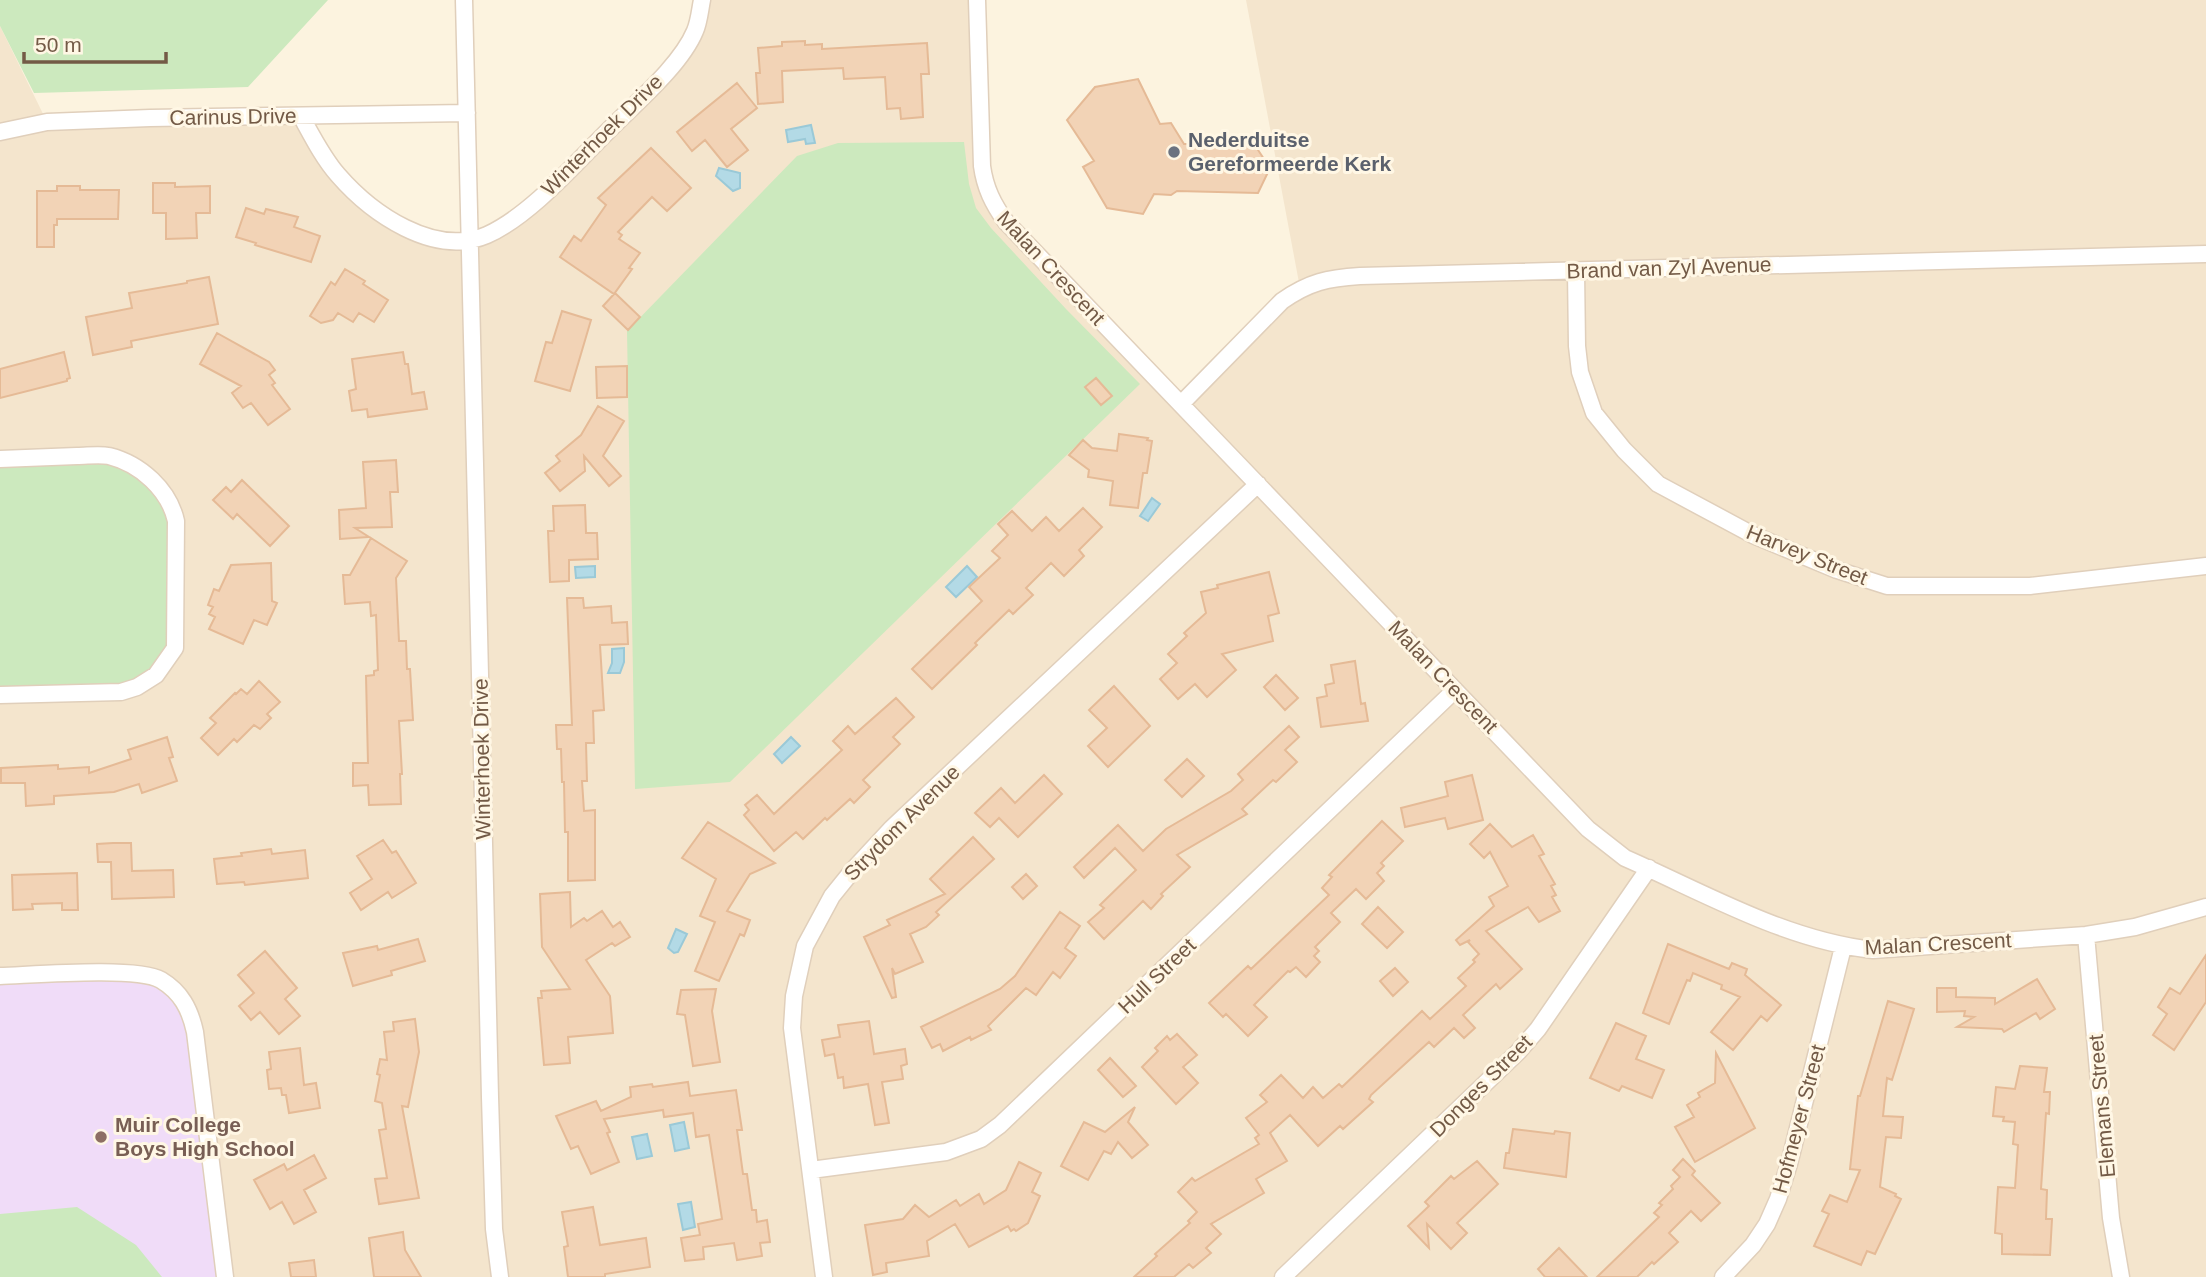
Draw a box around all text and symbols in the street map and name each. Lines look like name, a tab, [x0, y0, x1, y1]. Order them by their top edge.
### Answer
scale bar	[24, 21, 166, 65]
text: 50 m	[35, 33, 82, 56]
street label: Winterhoek Drive	[537, 70, 667, 200]
street label: Carinus Drive	[169, 104, 297, 129]
place label: Nederduitse Gereformeerde Kerk	[1188, 128, 1391, 175]
marker: Nederduitse Gereformeerde Kerk	[1166, 144, 1182, 160]
street label: Malan Crescent	[993, 206, 1110, 329]
street label: Brand van Zyl Avenue	[1566, 252, 1772, 283]
street label: Harvey Street	[1743, 520, 1871, 589]
street label: Malan Crescent	[1384, 616, 1503, 738]
street label: Winterhoek Drive	[469, 678, 494, 840]
street label: Strydom Avenue	[839, 760, 964, 885]
street label: Malan Crescent	[1864, 928, 2012, 959]
street label: Hull Street	[1113, 933, 1200, 1018]
street label: Donges Street	[1425, 1030, 1536, 1141]
street label: Elemans Street	[2084, 1033, 2119, 1179]
street label: Hofmeyer Street	[1768, 1042, 1829, 1196]
place label: Muir College Boys High School	[115, 1113, 295, 1160]
marker: Muir College Boys High School	[93, 1129, 109, 1145]

